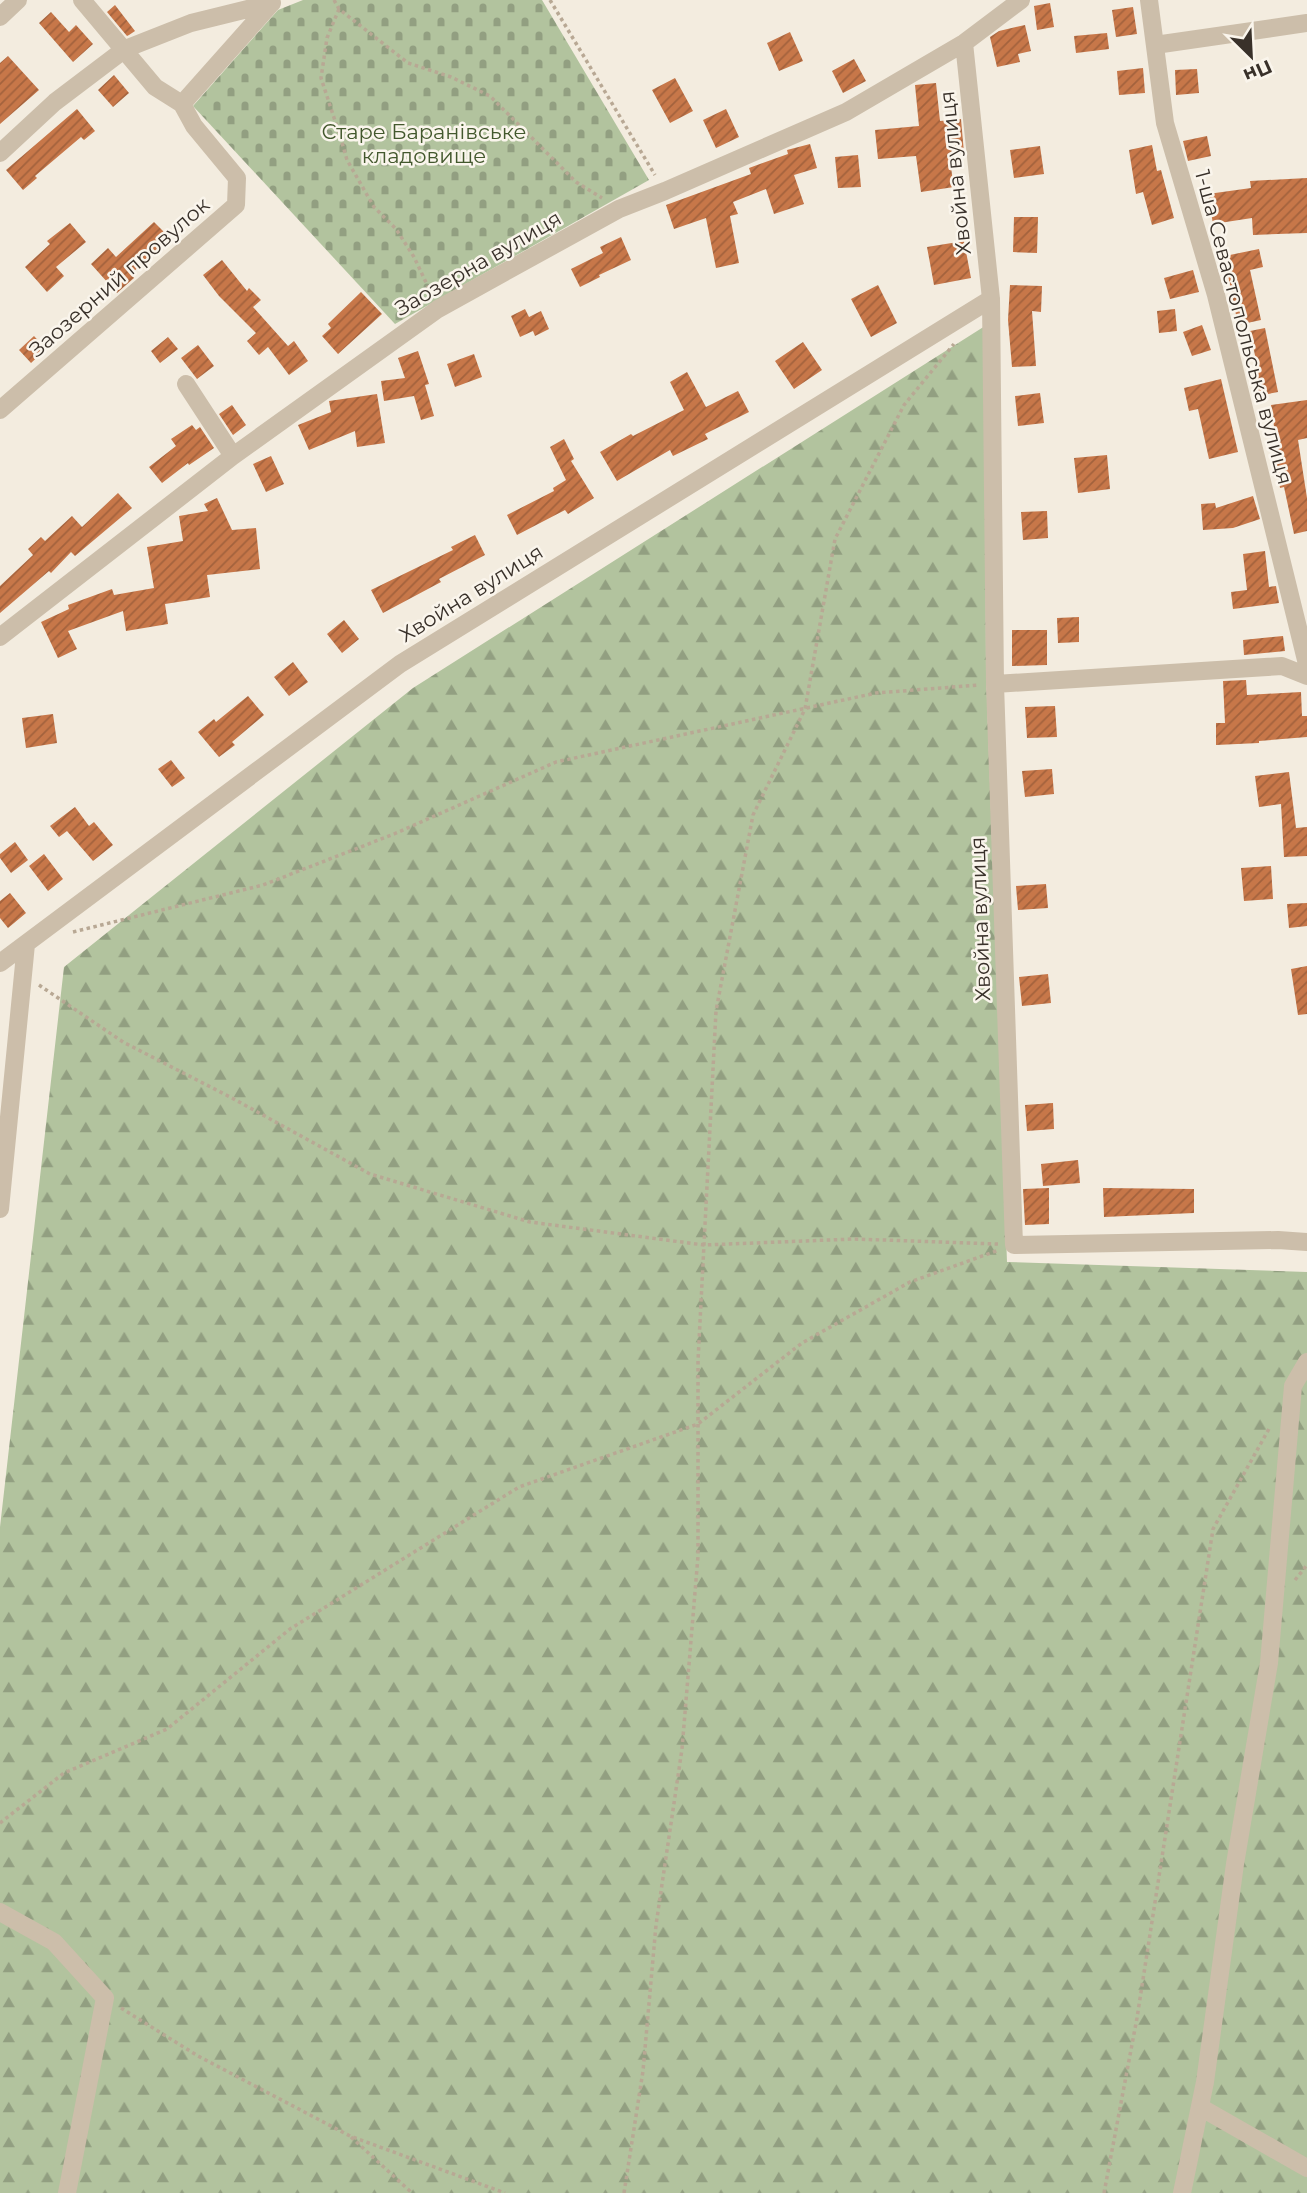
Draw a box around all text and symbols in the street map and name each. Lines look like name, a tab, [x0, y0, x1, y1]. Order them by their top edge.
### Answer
north arrow	[1216, 21, 1286, 91]
text: Пн	[1240, 55, 1275, 87]
street label: Хвойна вулиця	[934, 90, 976, 256]
park label: Старе Баранівське кладовище	[322, 119, 527, 168]
street label: 1-ша Севастопольська вулиця	[1190, 167, 1298, 487]
street label: Заозерний провулок	[24, 192, 214, 362]
street label: Заозерна вулиця	[390, 205, 566, 321]
street label: Хвойна вулиця	[395, 539, 547, 647]
street label: Хвойна вулиця	[965, 836, 995, 1002]

